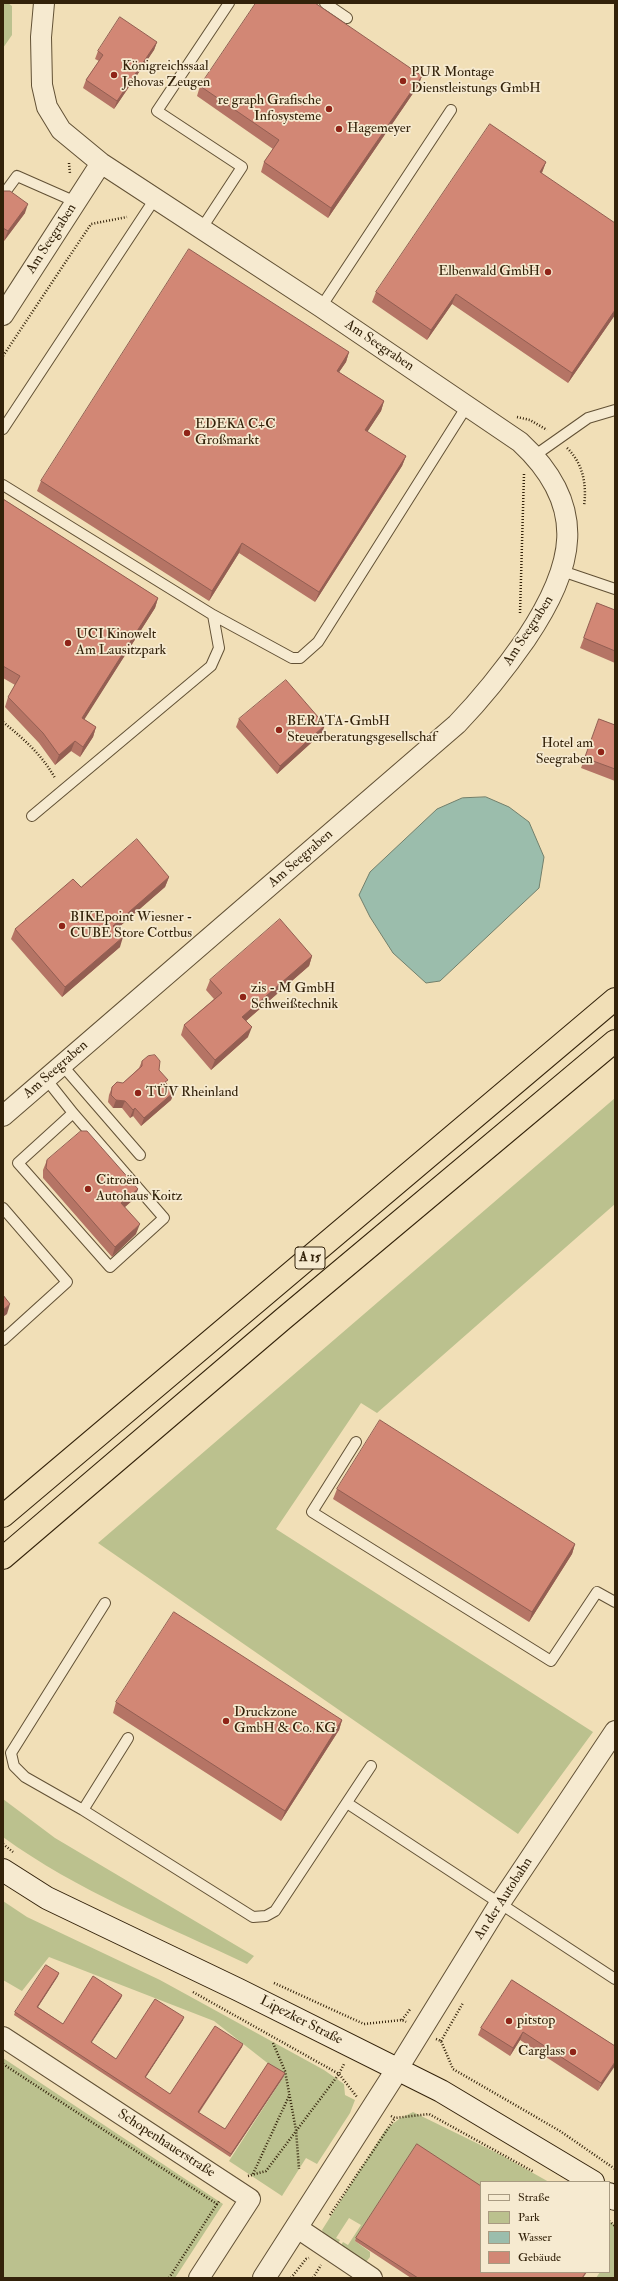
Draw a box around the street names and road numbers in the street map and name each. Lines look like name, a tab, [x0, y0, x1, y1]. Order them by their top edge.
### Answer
street label: Am Seegraben	[23, 201, 81, 277]
street label: Am Seegraben	[341, 317, 417, 375]
street label: Am Seegraben	[500, 593, 558, 669]
street label: Am Seegraben	[265, 826, 337, 892]
street label: Am Seegraben	[20, 1037, 92, 1103]
road number: A 15	[295, 1247, 325, 1269]
street label: An der Autobahn	[471, 1855, 537, 1943]
street label: Lipezker Straße	[257, 1993, 345, 2049]
street label: Schopenhauerstraße	[114, 2106, 218, 2182]

